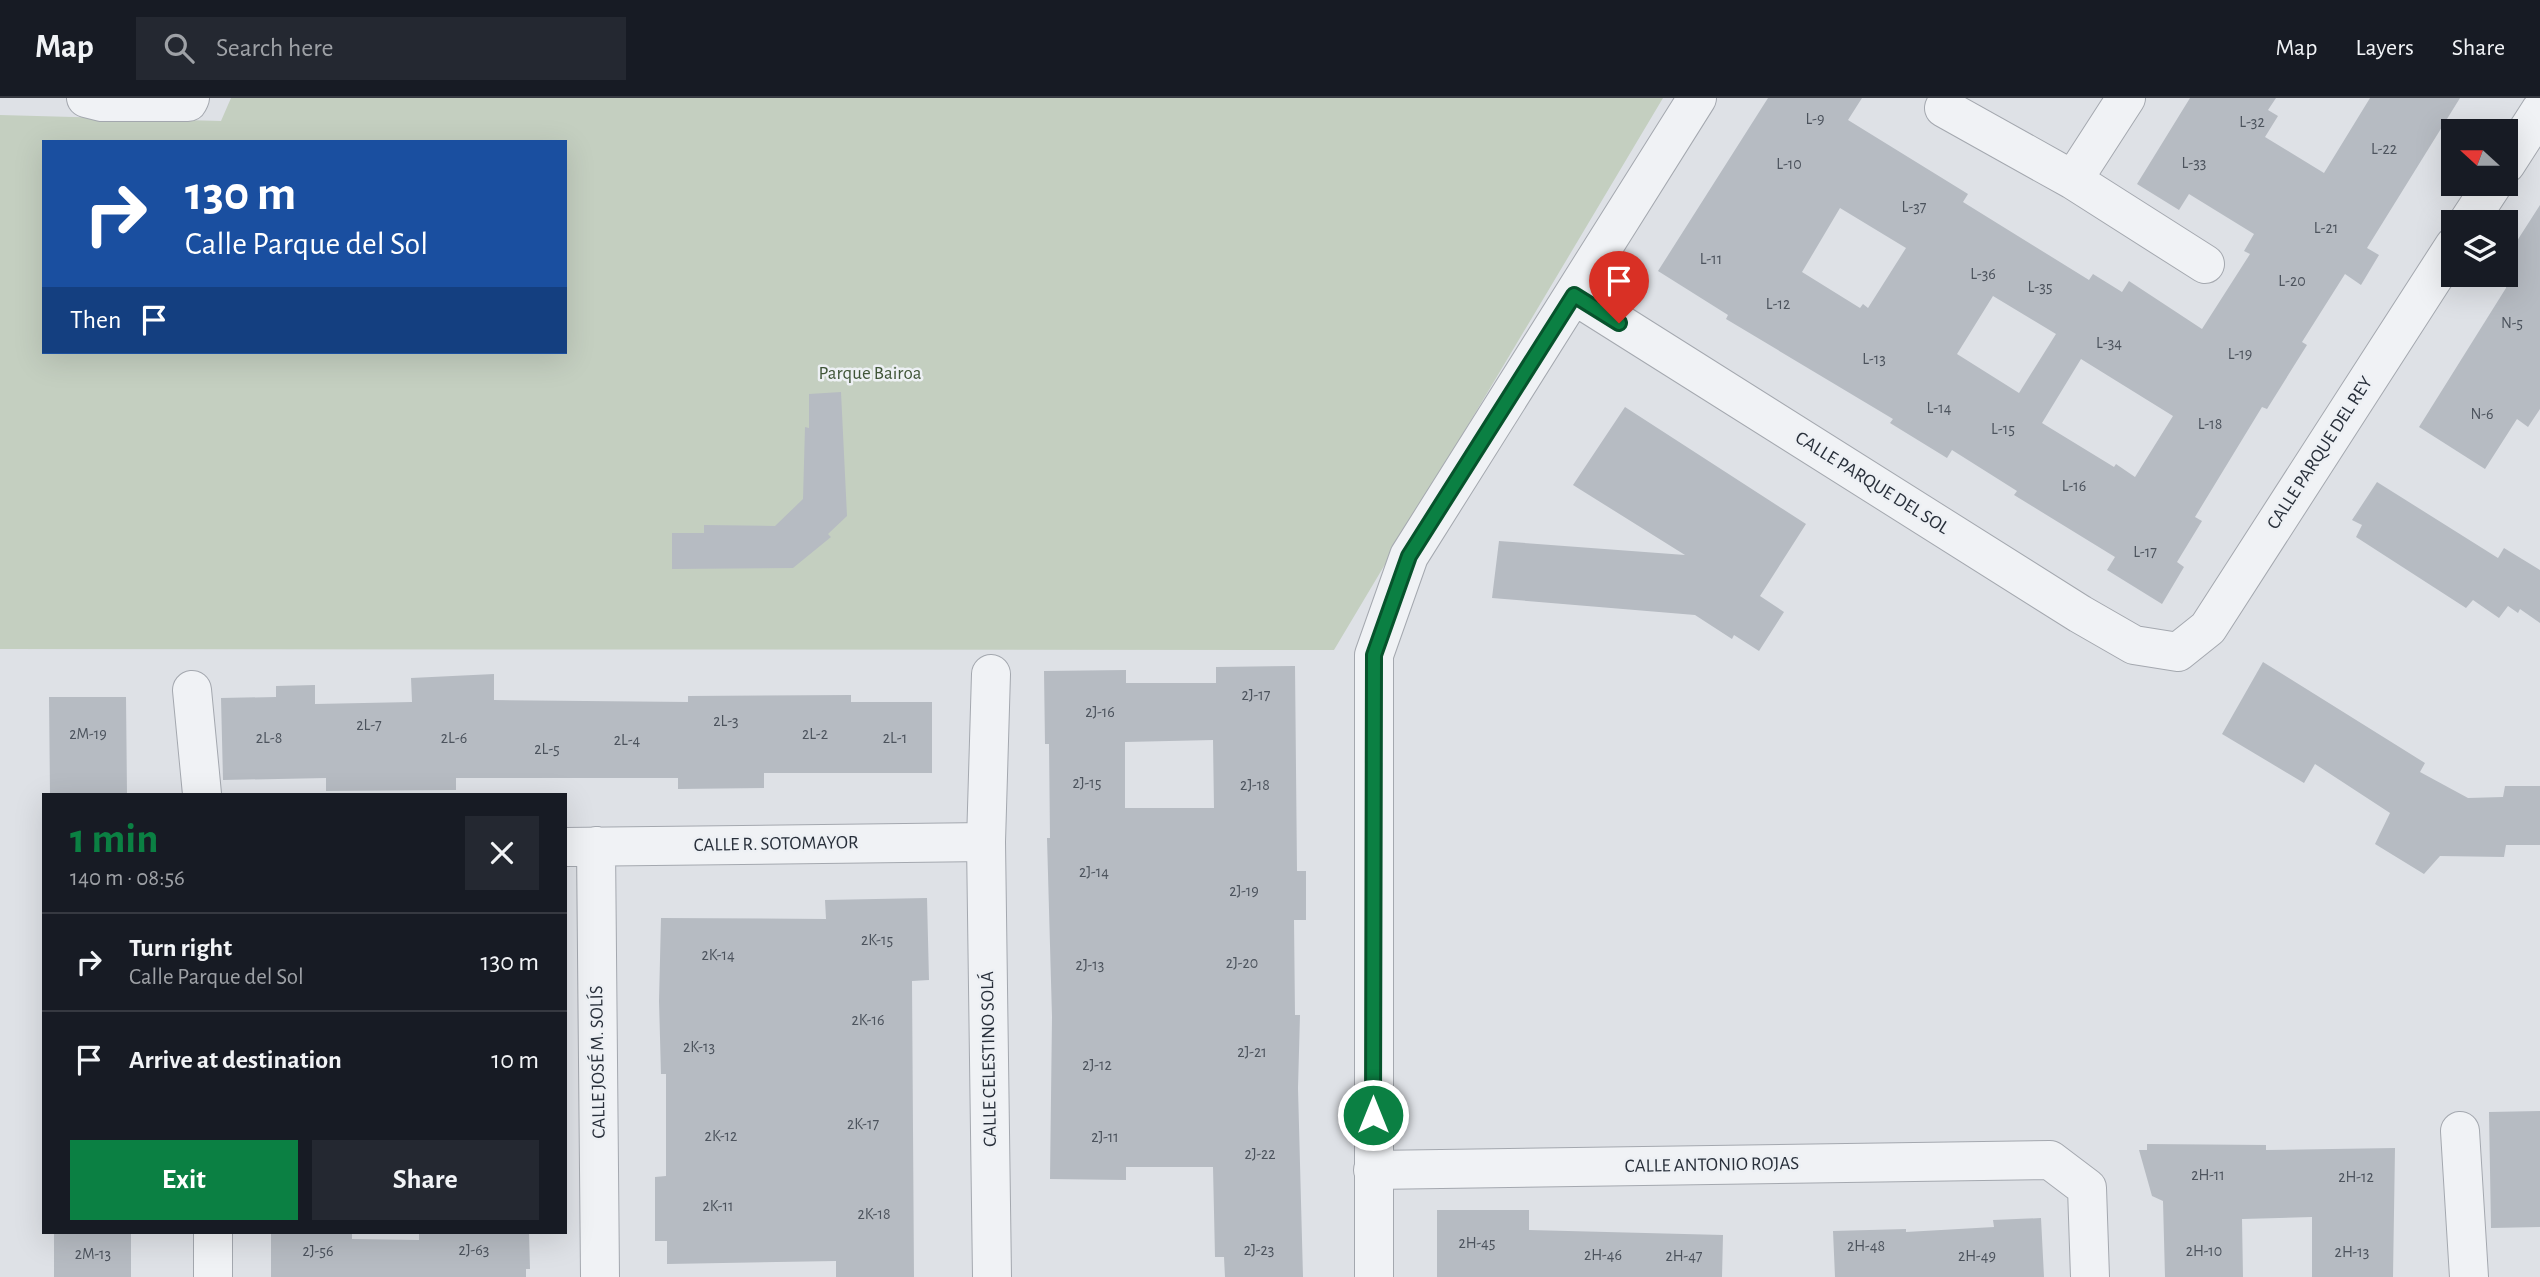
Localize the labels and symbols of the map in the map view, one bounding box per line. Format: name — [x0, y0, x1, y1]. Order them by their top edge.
house number: L-9 — [1805, 111, 1825, 127]
house number: L-32 — [2239, 114, 2265, 130]
north arrow — [2441, 119, 2518, 196]
house number: L-22 — [2371, 141, 2397, 157]
house number: L-33 — [2182, 155, 2206, 171]
house number: L-10 — [1776, 156, 1802, 172]
house number: L-37 — [1902, 199, 1927, 215]
house number: L-21 — [2314, 220, 2338, 236]
pin — [1589, 251, 1649, 323]
house number: L-11 — [1700, 251, 1722, 267]
house number: L-36 — [1970, 266, 1996, 282]
house number: L-20 — [2278, 273, 2306, 289]
house number: L-35 — [2028, 279, 2052, 295]
house number: L-12 — [1766, 296, 1790, 312]
house number: N-5 — [2501, 315, 2523, 331]
house number: L-34 — [2096, 335, 2122, 351]
house number: L-19 — [2228, 346, 2252, 362]
house number: L-13 — [1862, 351, 1886, 367]
park label: Parque Bairoa — [818, 364, 922, 383]
street label: CALLE PARQUE DEL REY — [2264, 373, 2376, 533]
house number: L-14 — [1927, 400, 1952, 416]
house number: N-6 — [2471, 406, 2493, 422]
house number: L-18 — [2198, 416, 2222, 432]
house number: L-15 — [1991, 421, 2015, 437]
street label: CALLE PARQUE DEL SOL — [1792, 428, 1952, 538]
house number: L-16 — [2062, 478, 2086, 494]
house number: L-17 — [2133, 544, 2157, 560]
house number: 2J-17 — [1242, 687, 1271, 703]
house number: 2J-16 — [1085, 704, 1115, 720]
house number: 2L-3 — [713, 713, 739, 729]
house number: 2L-7 — [356, 717, 382, 733]
house number: 2M-19 — [69, 726, 107, 742]
house number: 2L-2 — [802, 726, 828, 742]
house number: 2L-8 — [256, 730, 282, 746]
house number: 2L-6 — [441, 730, 467, 746]
house number: 2L-1 — [883, 730, 907, 746]
house number: 2L-4 — [614, 732, 641, 748]
house number: 2L-5 — [534, 741, 560, 757]
house number: 2J-15 — [1073, 775, 1101, 791]
house number: 2J-18 — [1240, 777, 1270, 793]
street label: CALLE R. SOTOMAYOR — [693, 833, 859, 855]
house number: 2J-14 — [1079, 864, 1109, 880]
house number: 2J-19 — [1229, 883, 1259, 899]
house number: 2K-15 — [861, 932, 893, 948]
house number: 2K-14 — [701, 947, 735, 963]
house number: 2J-20 — [1226, 955, 1258, 971]
house number: 2J-13 — [1076, 957, 1104, 973]
street label: CALLE CELESTINO SOLÁ — [976, 971, 1000, 1147]
street label: CALLE JOSÉ M. SOLÍS — [585, 985, 609, 1139]
house number: 2K-16 — [851, 1012, 885, 1028]
house number: 2K-13 — [683, 1039, 715, 1055]
house number: 2J-21 — [1237, 1044, 1267, 1060]
house number: 2J-12 — [1082, 1057, 1112, 1073]
position arrow — [1336, 1078, 1410, 1152]
house number: 2K-17 — [847, 1116, 879, 1132]
house number: 2K-12 — [705, 1128, 737, 1144]
house number: 2J-11 — [1091, 1129, 1119, 1145]
house number: 2J-22 — [1244, 1146, 1276, 1162]
street label: CALLE ANTONIO ROJAS — [1625, 1154, 1799, 1176]
house number: 2H-11 — [2191, 1167, 2225, 1183]
house number: 2H-12 — [2338, 1169, 2374, 1185]
house number: 2K-11 — [703, 1198, 734, 1214]
house number: 2K-18 — [857, 1206, 891, 1222]
house number: 2H-45 — [1458, 1235, 1496, 1251]
house number: 2H-48 — [1847, 1238, 1885, 1254]
house number: 2J-63 — [459, 1242, 489, 1258]
house number: 2J-23 — [1244, 1242, 1274, 1258]
house number: 2J-56 — [303, 1243, 333, 1259]
house number: 2H-10 — [2186, 1243, 2222, 1259]
house number: 2H-13 — [2335, 1244, 2369, 1260]
house number: 2M-13 — [75, 1246, 111, 1262]
house number: 2H-46 — [1584, 1247, 1622, 1263]
house number: 2H-47 — [1665, 1248, 1703, 1264]
house number: 2H-49 — [1958, 1248, 1996, 1264]

